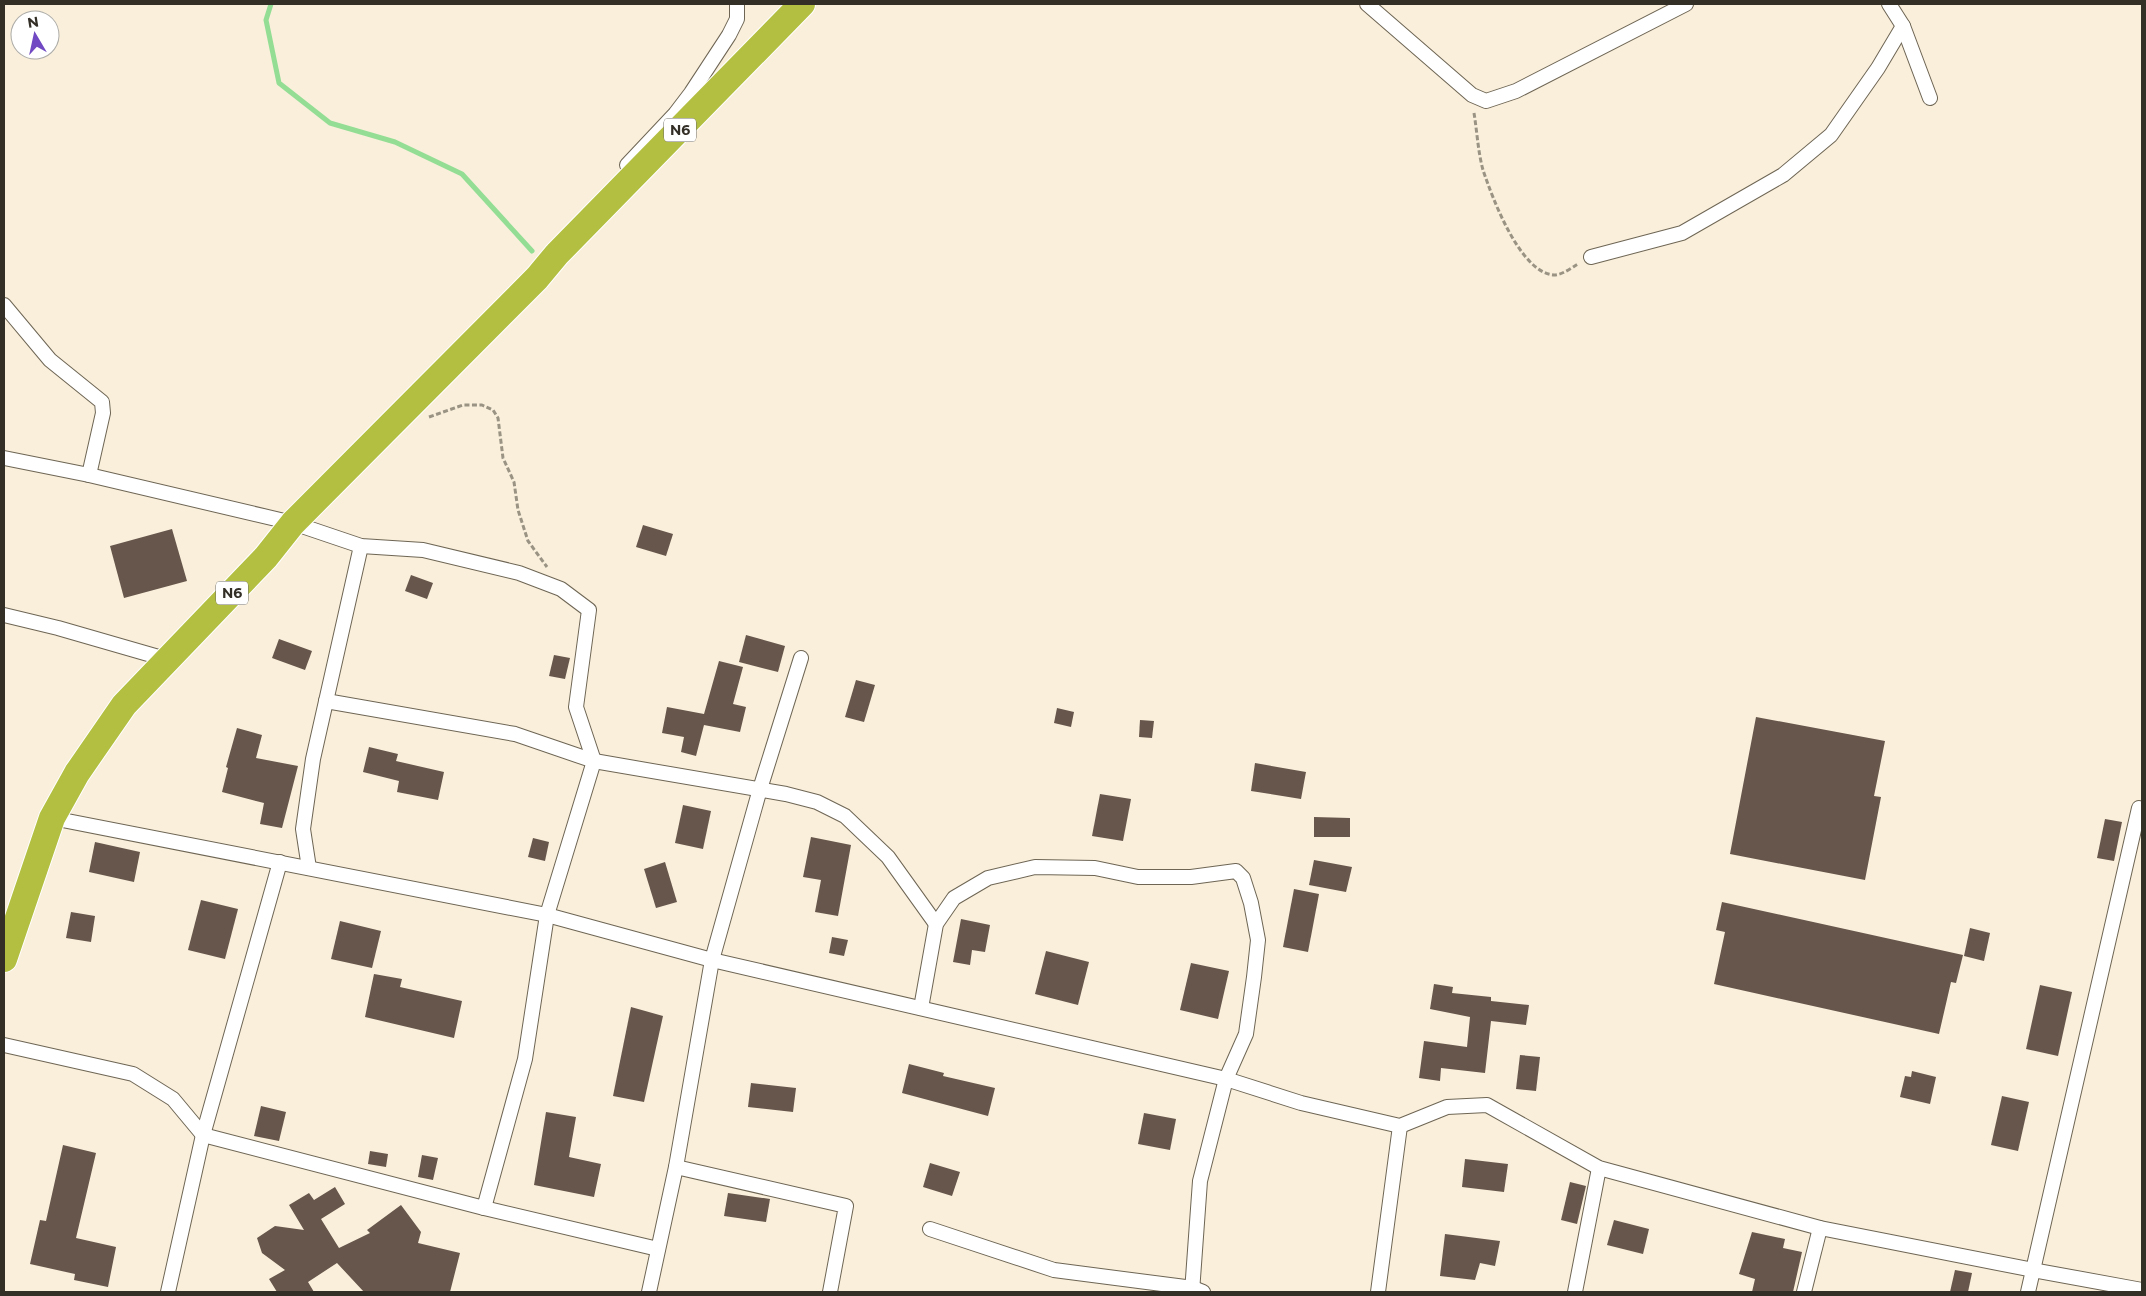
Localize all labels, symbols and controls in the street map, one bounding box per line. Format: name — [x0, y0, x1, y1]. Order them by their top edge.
north arrow — [10, 10, 60, 60]
text: N — [26, 12, 40, 32]
road number: N6 — [664, 118, 696, 142]
road number: N6 — [216, 582, 248, 604]

